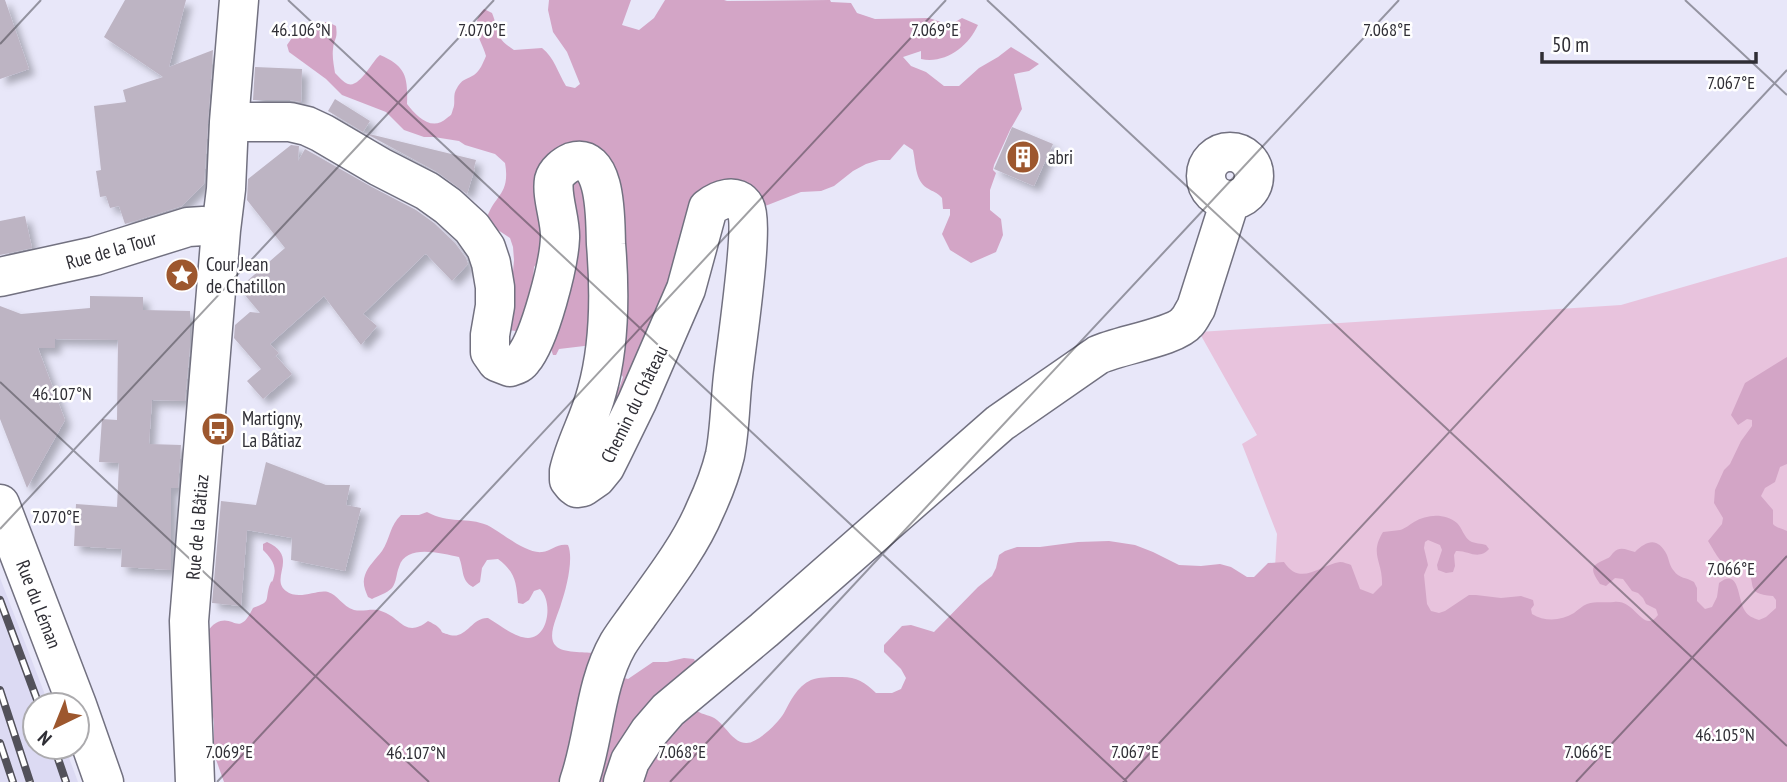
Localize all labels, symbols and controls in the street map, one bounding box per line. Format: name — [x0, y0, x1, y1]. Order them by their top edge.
text: 46.106°N — [271, 18, 331, 41]
text: 7.070°E — [458, 18, 506, 41]
text: 7.069°E — [911, 18, 959, 41]
text: 7.068°E — [1363, 18, 1411, 41]
scale bar — [1542, 21, 1756, 65]
text: 50 m — [1552, 31, 1589, 58]
text: 7.067°E — [1707, 71, 1755, 94]
building icon: abri — [1004, 138, 1042, 176]
place label: abri — [1048, 145, 1073, 169]
street label: Rue de la Tour — [63, 225, 160, 274]
place label: Cour Jean de Chatillon — [206, 252, 286, 298]
place icon: Cour Jean de Chatillon — [163, 256, 201, 294]
street label: Chemin du Château — [595, 341, 673, 467]
text: 46.107°N — [32, 382, 92, 405]
place label: Martigny, La Bâtiaz — [242, 406, 303, 452]
bus stop icon: Martigny, La Bâtiaz — [199, 410, 237, 448]
street label: Rue de la Bâtiaz — [180, 473, 214, 581]
text: 7.070°E — [32, 505, 80, 528]
street label: Rue du Léman — [11, 556, 67, 652]
text: 7.066°E — [1707, 557, 1755, 580]
north arrow — [21, 691, 91, 761]
text: 46.105°N — [1695, 723, 1755, 746]
text: N — [32, 726, 56, 751]
text: 7.069°E — [205, 740, 253, 763]
text: 7.068°E — [658, 740, 706, 763]
text: 7.067°E — [1111, 740, 1159, 763]
text: 7.066°E — [1564, 740, 1612, 763]
text: 46.107°N — [386, 741, 446, 764]

